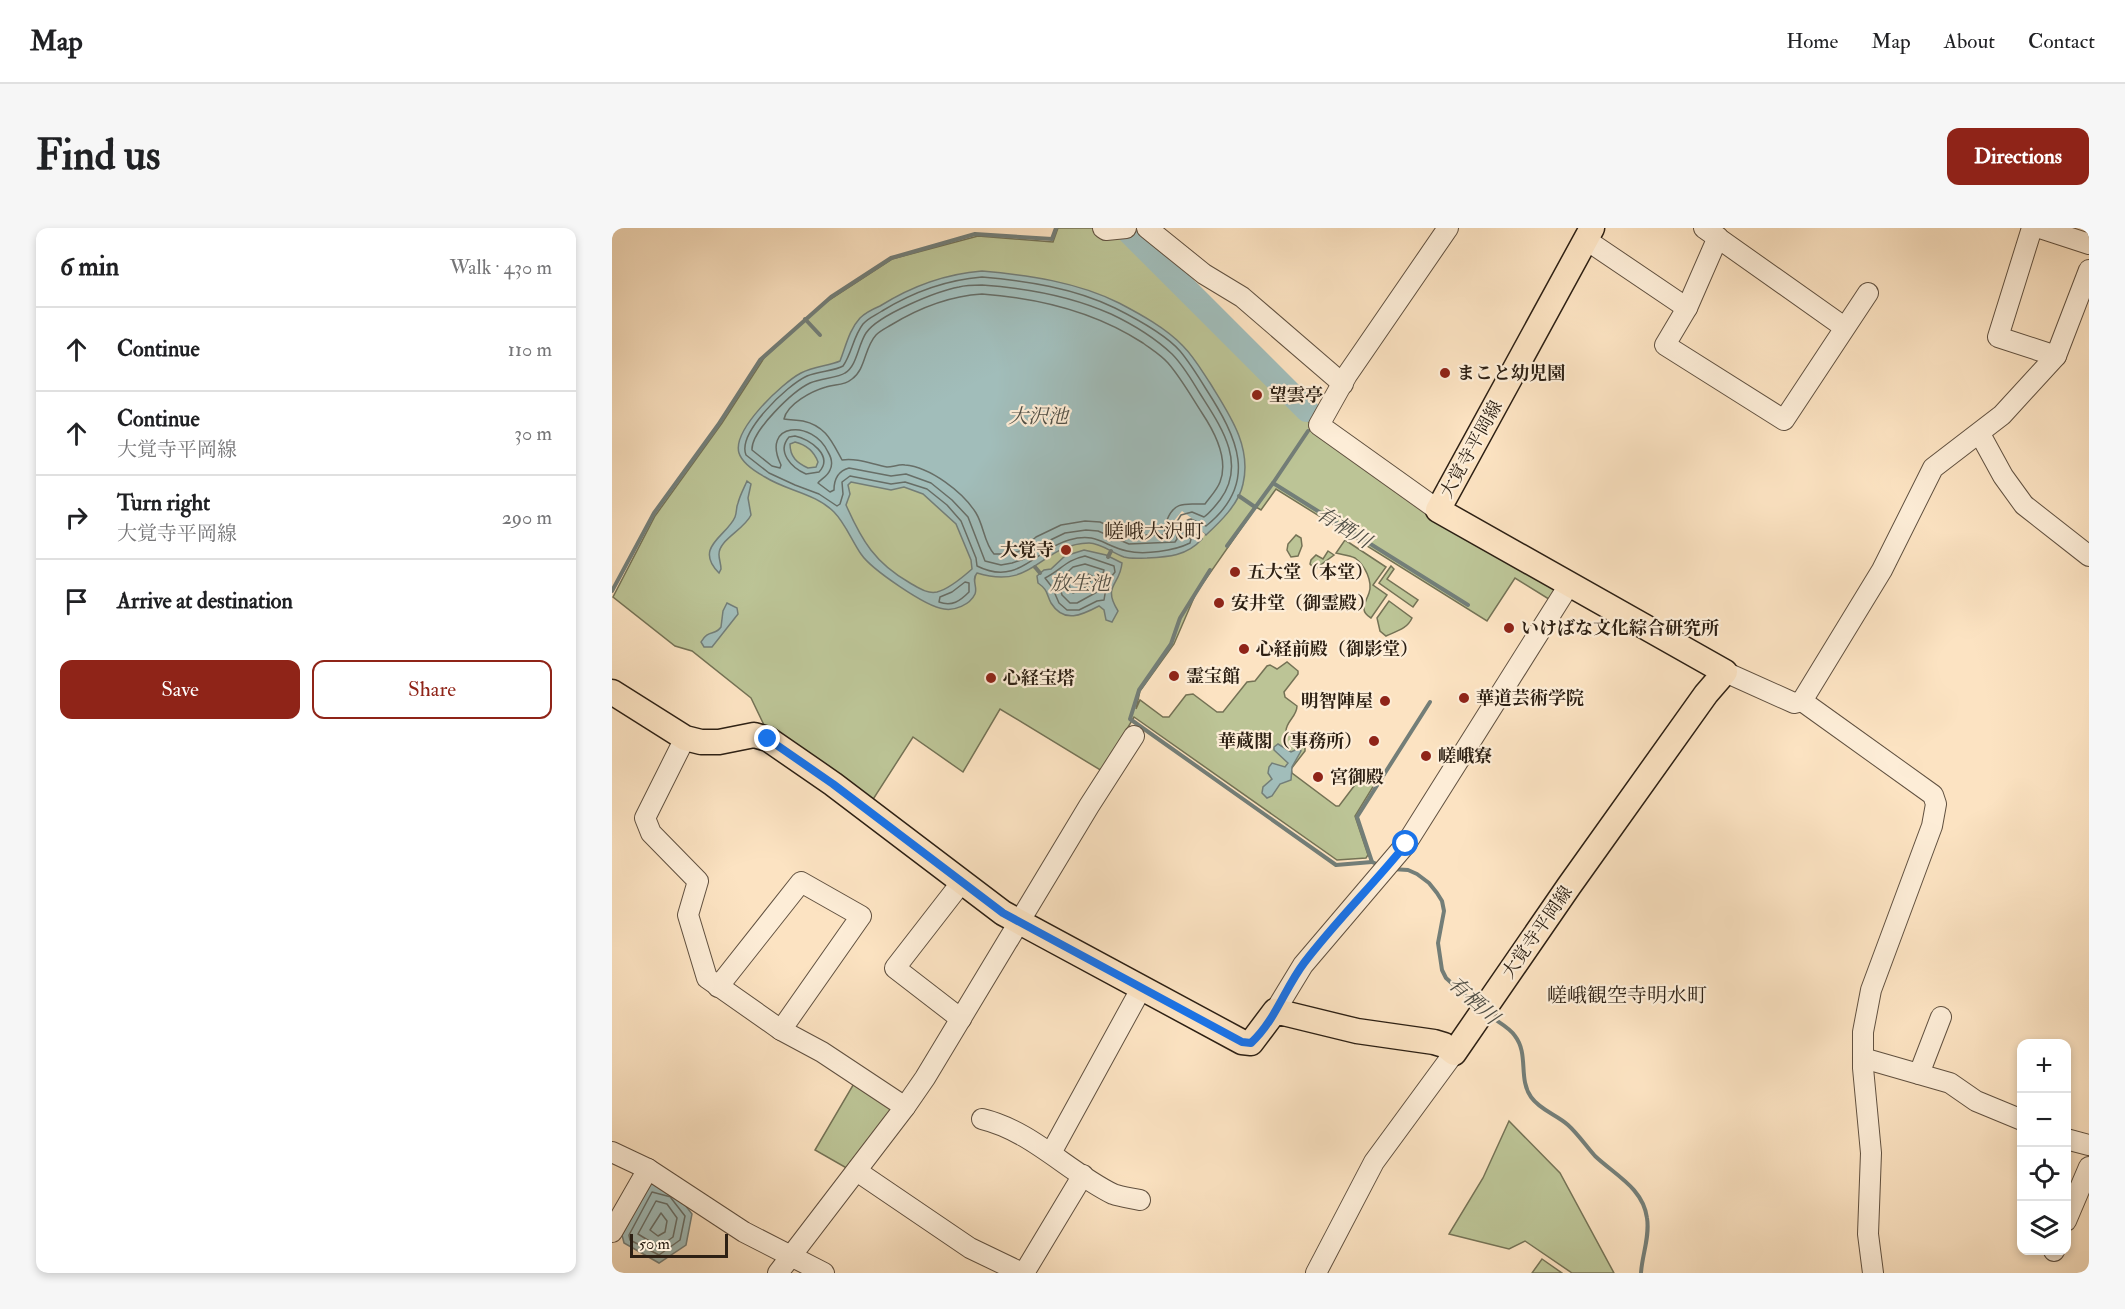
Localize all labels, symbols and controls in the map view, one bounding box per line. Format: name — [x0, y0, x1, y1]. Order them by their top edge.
text: Map — [30, 24, 83, 59]
text: Home — [1786, 28, 1838, 55]
text: Map — [1871, 28, 1911, 55]
text: About — [1944, 28, 1995, 55]
text: Contact — [2028, 28, 2095, 55]
button: Directions — [1947, 128, 2089, 185]
text: Find us — [36, 130, 160, 182]
text: 6 min — [60, 251, 119, 283]
text: Walk · 430 m — [450, 255, 552, 280]
icon: ahead — [60, 333, 93, 366]
text: Continue — [117, 335, 200, 363]
text: 110 m — [508, 337, 552, 362]
place label: まこと幼児園 — [1457, 362, 1565, 385]
marker: まこと幼児園 — [1438, 366, 1452, 380]
place label: 望雲亭 — [1269, 384, 1323, 407]
marker: 望雲亭 — [1250, 388, 1264, 402]
street label: 大覚寺平岡線 — [1435, 396, 1508, 502]
water label: 大沢池 — [1008, 404, 1070, 429]
text: Continue — [117, 405, 200, 433]
icon: ahead — [60, 417, 93, 450]
text: 30 m — [514, 421, 552, 446]
text: 大覚寺平岡線 — [117, 437, 237, 462]
text: Turn right — [117, 489, 210, 517]
icon: right — [60, 501, 93, 534]
water label: 有栖川 — [1312, 501, 1377, 555]
text: 290 m — [502, 505, 552, 530]
district label: 嵯峨大沢町 — [1104, 519, 1204, 544]
text: 大覚寺平岡線 — [117, 521, 237, 546]
place label: 大覚寺 — [1000, 539, 1054, 562]
marker: 大覚寺 — [1059, 543, 1073, 557]
place label: 五大堂（本堂） — [1247, 561, 1373, 584]
marker: 五大堂（本堂） — [1228, 565, 1242, 579]
water label: 放生池 — [1050, 571, 1112, 596]
icon: arrive — [60, 585, 93, 618]
text: Arrive at destination — [117, 587, 293, 615]
place label: 安井堂（御霊殿） — [1231, 592, 1375, 615]
marker: 安井堂（御霊殿） — [1212, 596, 1226, 610]
place label: いけばな文化綜合研究所 — [1521, 617, 1719, 640]
marker: いけばな文化綜合研究所 — [1502, 621, 1516, 635]
place label: 心経前殿（御影堂） — [1256, 638, 1418, 661]
marker: 心経前殿（御影堂） — [1237, 642, 1251, 656]
button: Save — [60, 660, 300, 719]
button: Share — [312, 660, 552, 719]
place label: 霊宝館 — [1186, 665, 1240, 688]
place label: 心経宝塔 — [1003, 667, 1075, 690]
marker: 霊宝館 — [1167, 669, 1181, 683]
marker: 心経宝塔 — [984, 671, 998, 685]
place label: 華道芸術学院 — [1476, 687, 1584, 710]
place label: 明智陣屋 — [1301, 690, 1373, 713]
marker: 華道芸術学院 — [1457, 691, 1471, 705]
marker: 明智陣屋 — [1378, 694, 1392, 708]
route end — [754, 725, 780, 751]
place label: 華蔵閣（事務所） — [1218, 730, 1362, 753]
marker: 華蔵閣（事務所） — [1367, 734, 1381, 748]
place label: 嵯峨寮 — [1438, 745, 1492, 768]
marker: 嵯峨寮 — [1419, 749, 1433, 763]
place label: 宮御殿 — [1330, 766, 1384, 789]
marker: 宮御殿 — [1311, 770, 1325, 784]
route start — [1392, 830, 1418, 856]
street label: 大覚寺平岡線 — [1497, 881, 1578, 983]
water label: 有栖川 — [1443, 971, 1506, 1031]
district label: 嵯峨観空寺明水町 — [1547, 983, 1707, 1008]
map controls — [2017, 1039, 2071, 1255]
button: + — [2017, 1039, 2071, 1093]
button: − — [2017, 1093, 2071, 1147]
button: locate — [2017, 1147, 2071, 1201]
button: layers — [2017, 1201, 2071, 1255]
scale bar — [630, 1231, 728, 1258]
text: 50 m — [639, 1234, 670, 1254]

